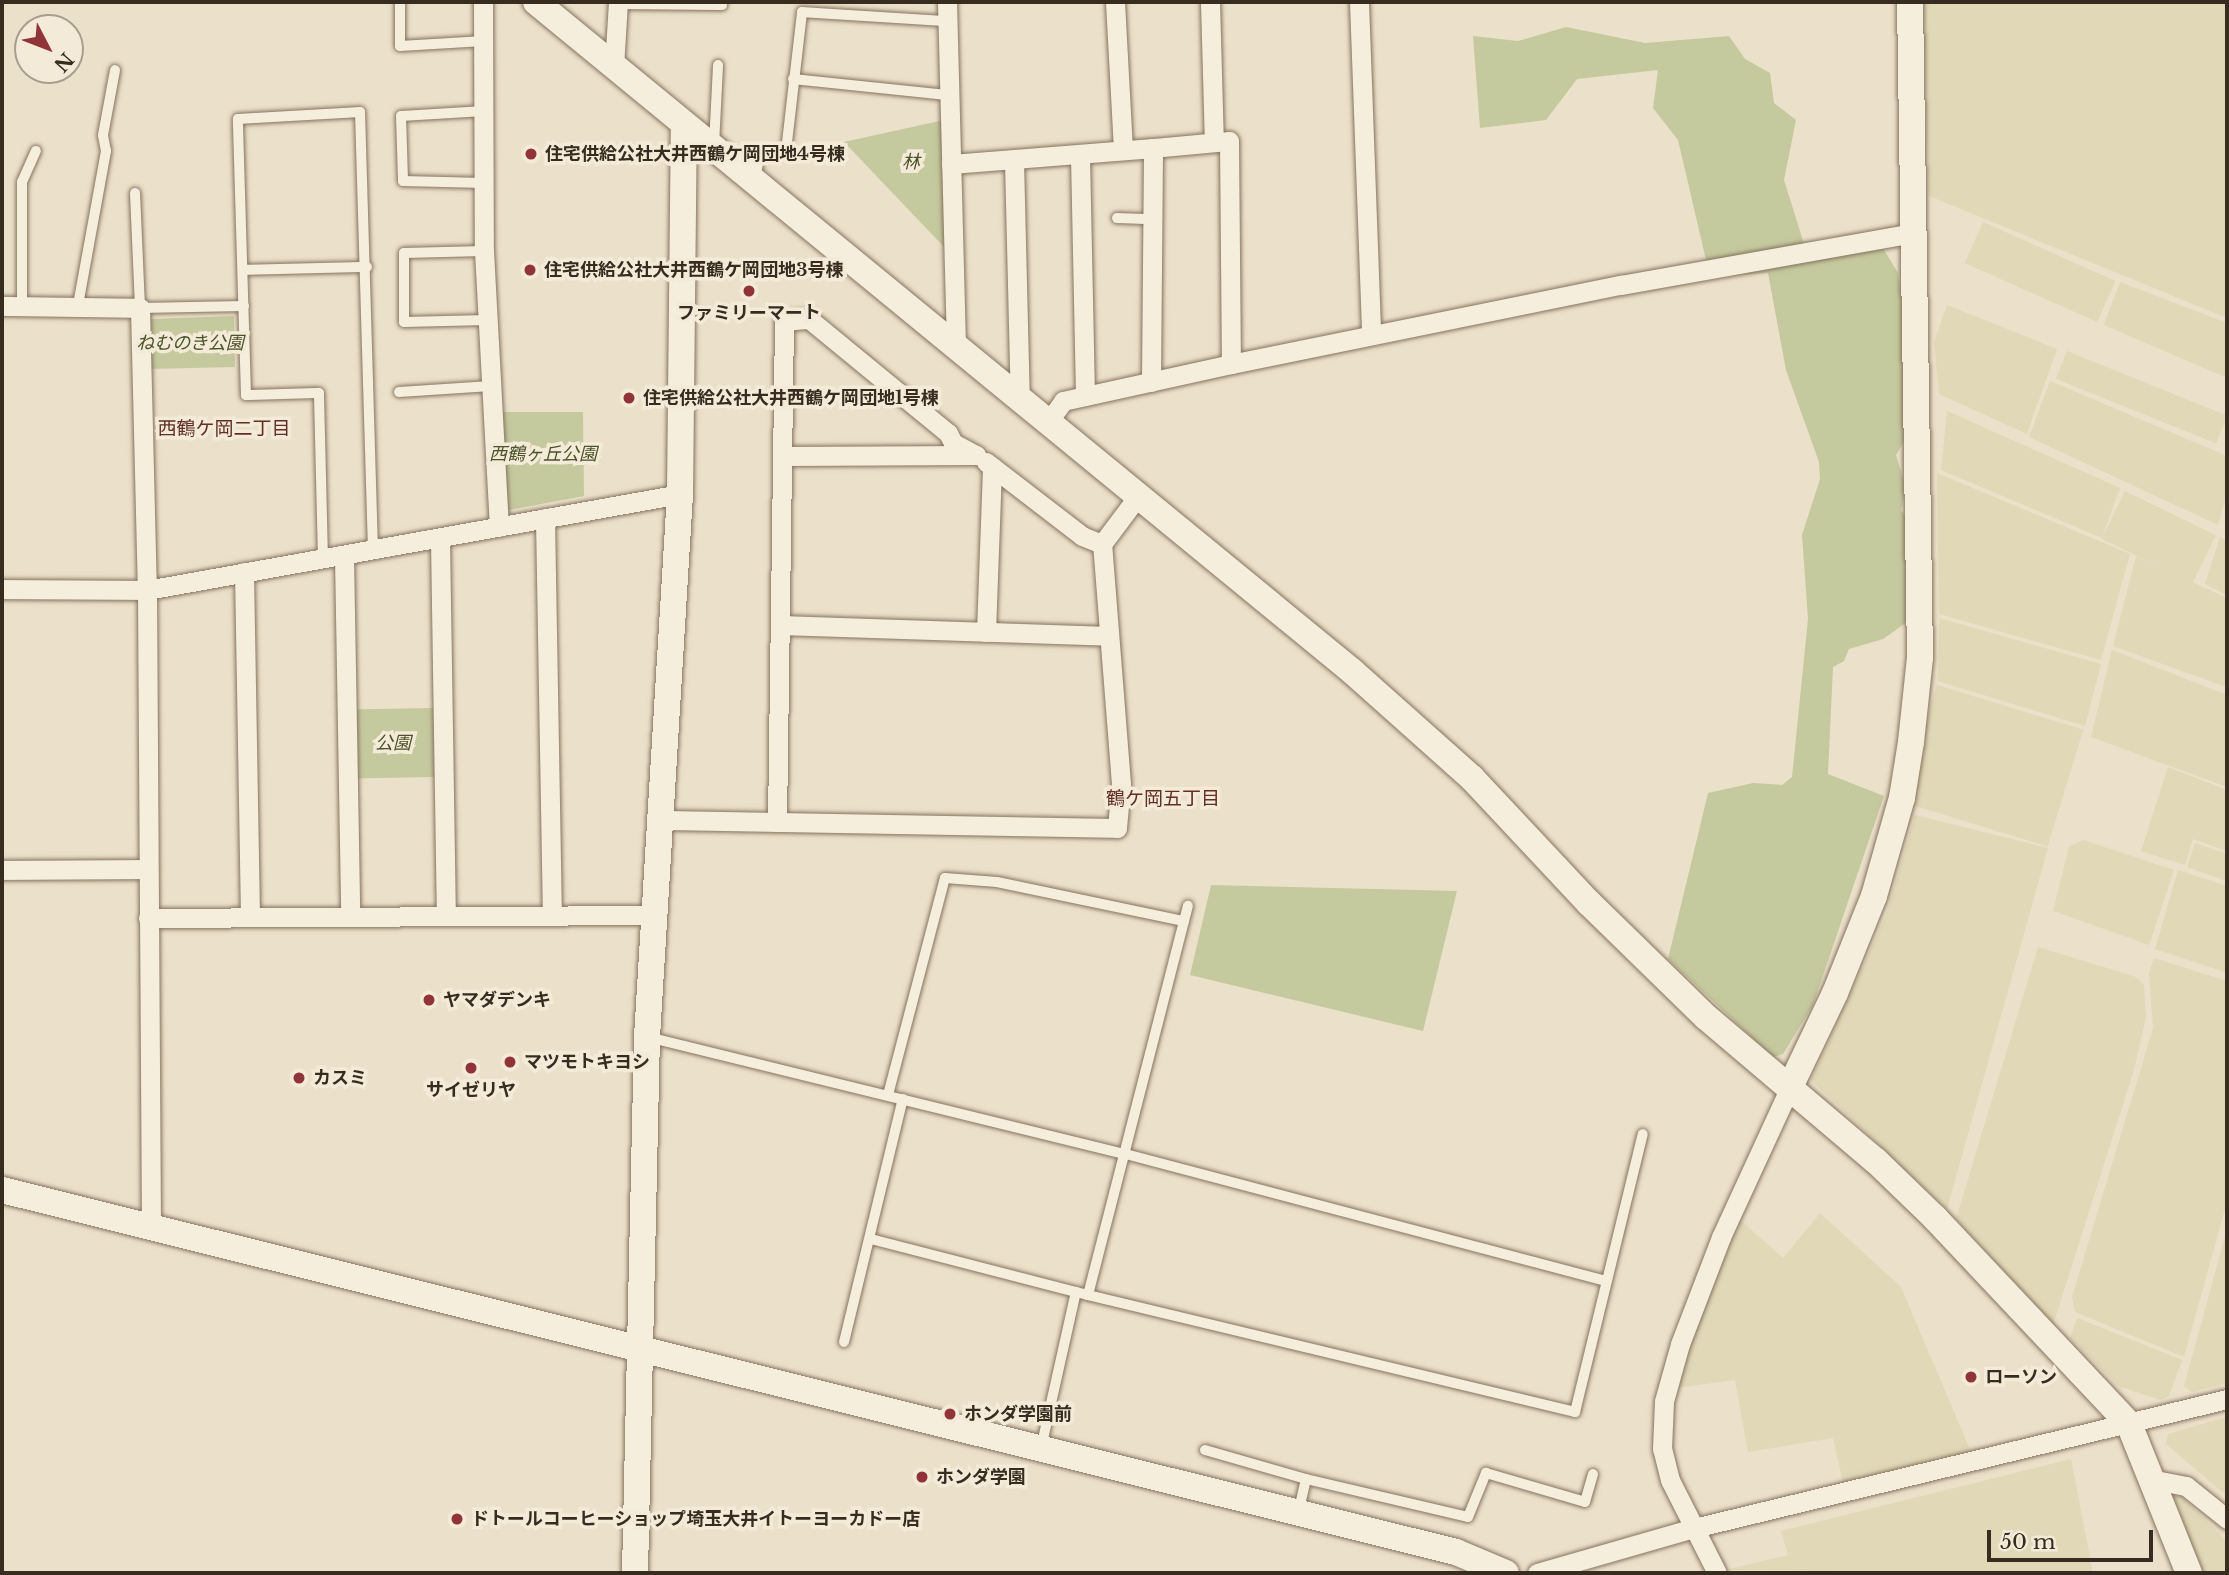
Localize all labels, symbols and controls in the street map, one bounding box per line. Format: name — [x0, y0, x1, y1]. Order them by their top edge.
north arrow — [14, 14, 84, 84]
text: N — [49, 48, 78, 76]
place label: 住宅供給公社大井西鶴ケ岡団地4号棟 — [545, 143, 845, 165]
marker: 住宅供給公社大井西鶴ケ岡団地4号棟 — [523, 146, 539, 162]
park label: 林 — [902, 151, 920, 173]
place label: 住宅供給公社大井西鶴ケ岡団地3号棟 — [544, 259, 843, 281]
marker: 住宅供給公社大井西鶴ケ岡団地3号棟 — [522, 262, 538, 278]
marker: ファミリーマート — [741, 283, 757, 299]
place label: ファミリーマート — [677, 302, 821, 324]
park label: ねむのき公園 — [136, 332, 244, 354]
place label: 住宅供給公社大井西鶴ケ岡団地1号棟 — [643, 387, 939, 409]
marker: 住宅供給公社大井西鶴ケ岡団地1号棟 — [621, 390, 637, 406]
district label: 西鶴ケ岡二丁目 — [158, 418, 290, 440]
park label: 西鶴ヶ丘公園 — [489, 443, 597, 465]
park label: 公園 — [375, 732, 411, 754]
district label: 鶴ケ岡五丁目 — [1106, 788, 1220, 810]
place label: ヤマダデンキ — [443, 989, 551, 1011]
marker: ヤマダデンキ — [421, 992, 437, 1008]
place label: マツモトキヨシ — [524, 1051, 650, 1073]
marker: マツモトキヨシ — [502, 1054, 518, 1070]
marker: サイゼリヤ — [463, 1060, 479, 1076]
place label: カスミ — [313, 1067, 367, 1089]
marker: カスミ — [291, 1070, 307, 1086]
place label: サイゼリヤ — [426, 1079, 516, 1101]
place label: ローソン — [1985, 1366, 2057, 1388]
marker: ローソン — [1963, 1369, 1979, 1385]
place label: ホンダ学園前 — [964, 1403, 1072, 1425]
marker: ホンダ学園前 — [942, 1406, 958, 1422]
place label: ホンダ学園 — [936, 1466, 1026, 1488]
marker: ホンダ学園 — [914, 1469, 930, 1485]
place label: ドトールコーヒーショップ埼玉大井イトーヨーカドー店 — [471, 1508, 921, 1530]
marker: ドトールコーヒーショップ埼玉大井イトーヨーカドー店 — [449, 1511, 465, 1527]
scale bar — [1991, 1516, 2157, 1560]
text: 50 m — [2000, 1529, 2055, 1555]

